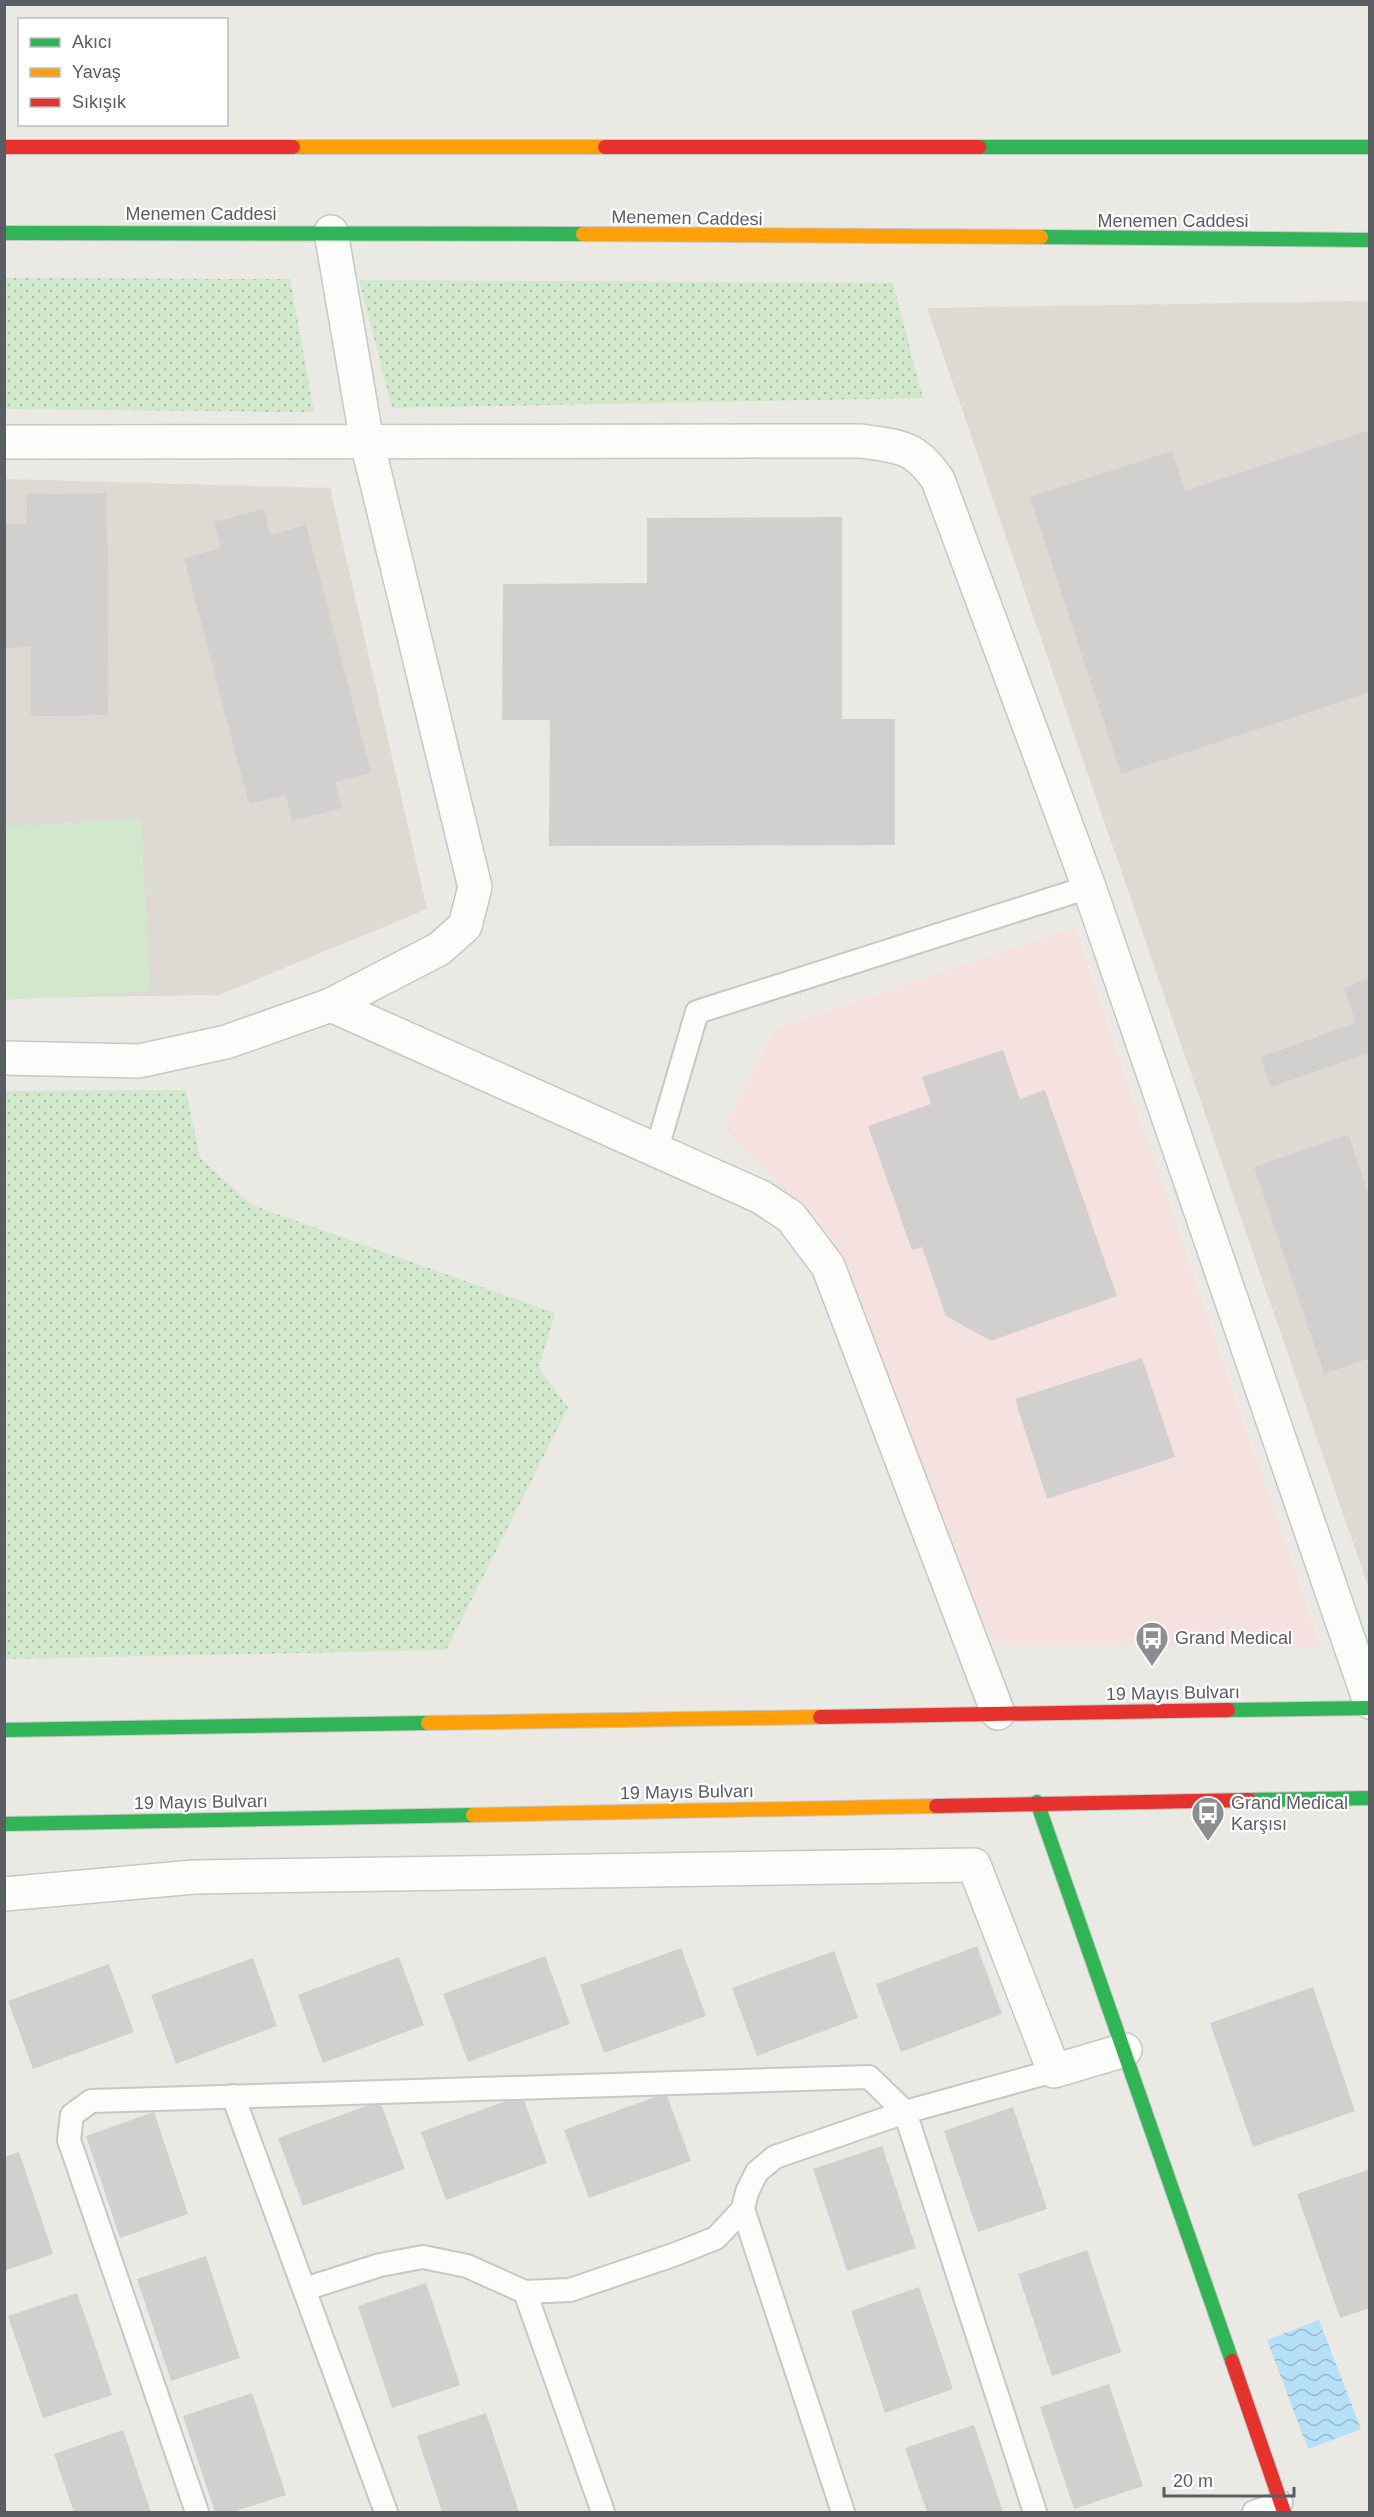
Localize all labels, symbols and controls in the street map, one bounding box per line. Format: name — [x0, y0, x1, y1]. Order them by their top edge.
legend — [18, 18, 228, 126]
text: Akıcı — [72, 32, 112, 52]
text: Yavaş — [72, 62, 121, 82]
text: Sıkışık — [72, 92, 127, 112]
street label: Menemen Caddesi — [125, 204, 277, 224]
street label: Menemen Caddesi — [611, 207, 763, 229]
street label: Menemen Caddesi — [1097, 211, 1249, 231]
bus stop icon: Grand Medical — [1134, 1620, 1170, 1667]
place label: Grand Medical — [1175, 1628, 1292, 1648]
street label: 19 Mayıs Bulvarı — [1106, 1682, 1240, 1704]
street label: 19 Mayıs Bulvarı — [620, 1781, 754, 1803]
street label: 19 Mayıs Bulvarı — [134, 1791, 268, 1813]
place label: Grand Medical Karşısı — [1231, 1793, 1348, 1834]
bus stop icon: Grand Medical Karşısı — [1190, 1795, 1226, 1842]
scale bar — [1164, 2460, 1294, 2498]
text: 20 m — [1173, 2471, 1213, 2491]

